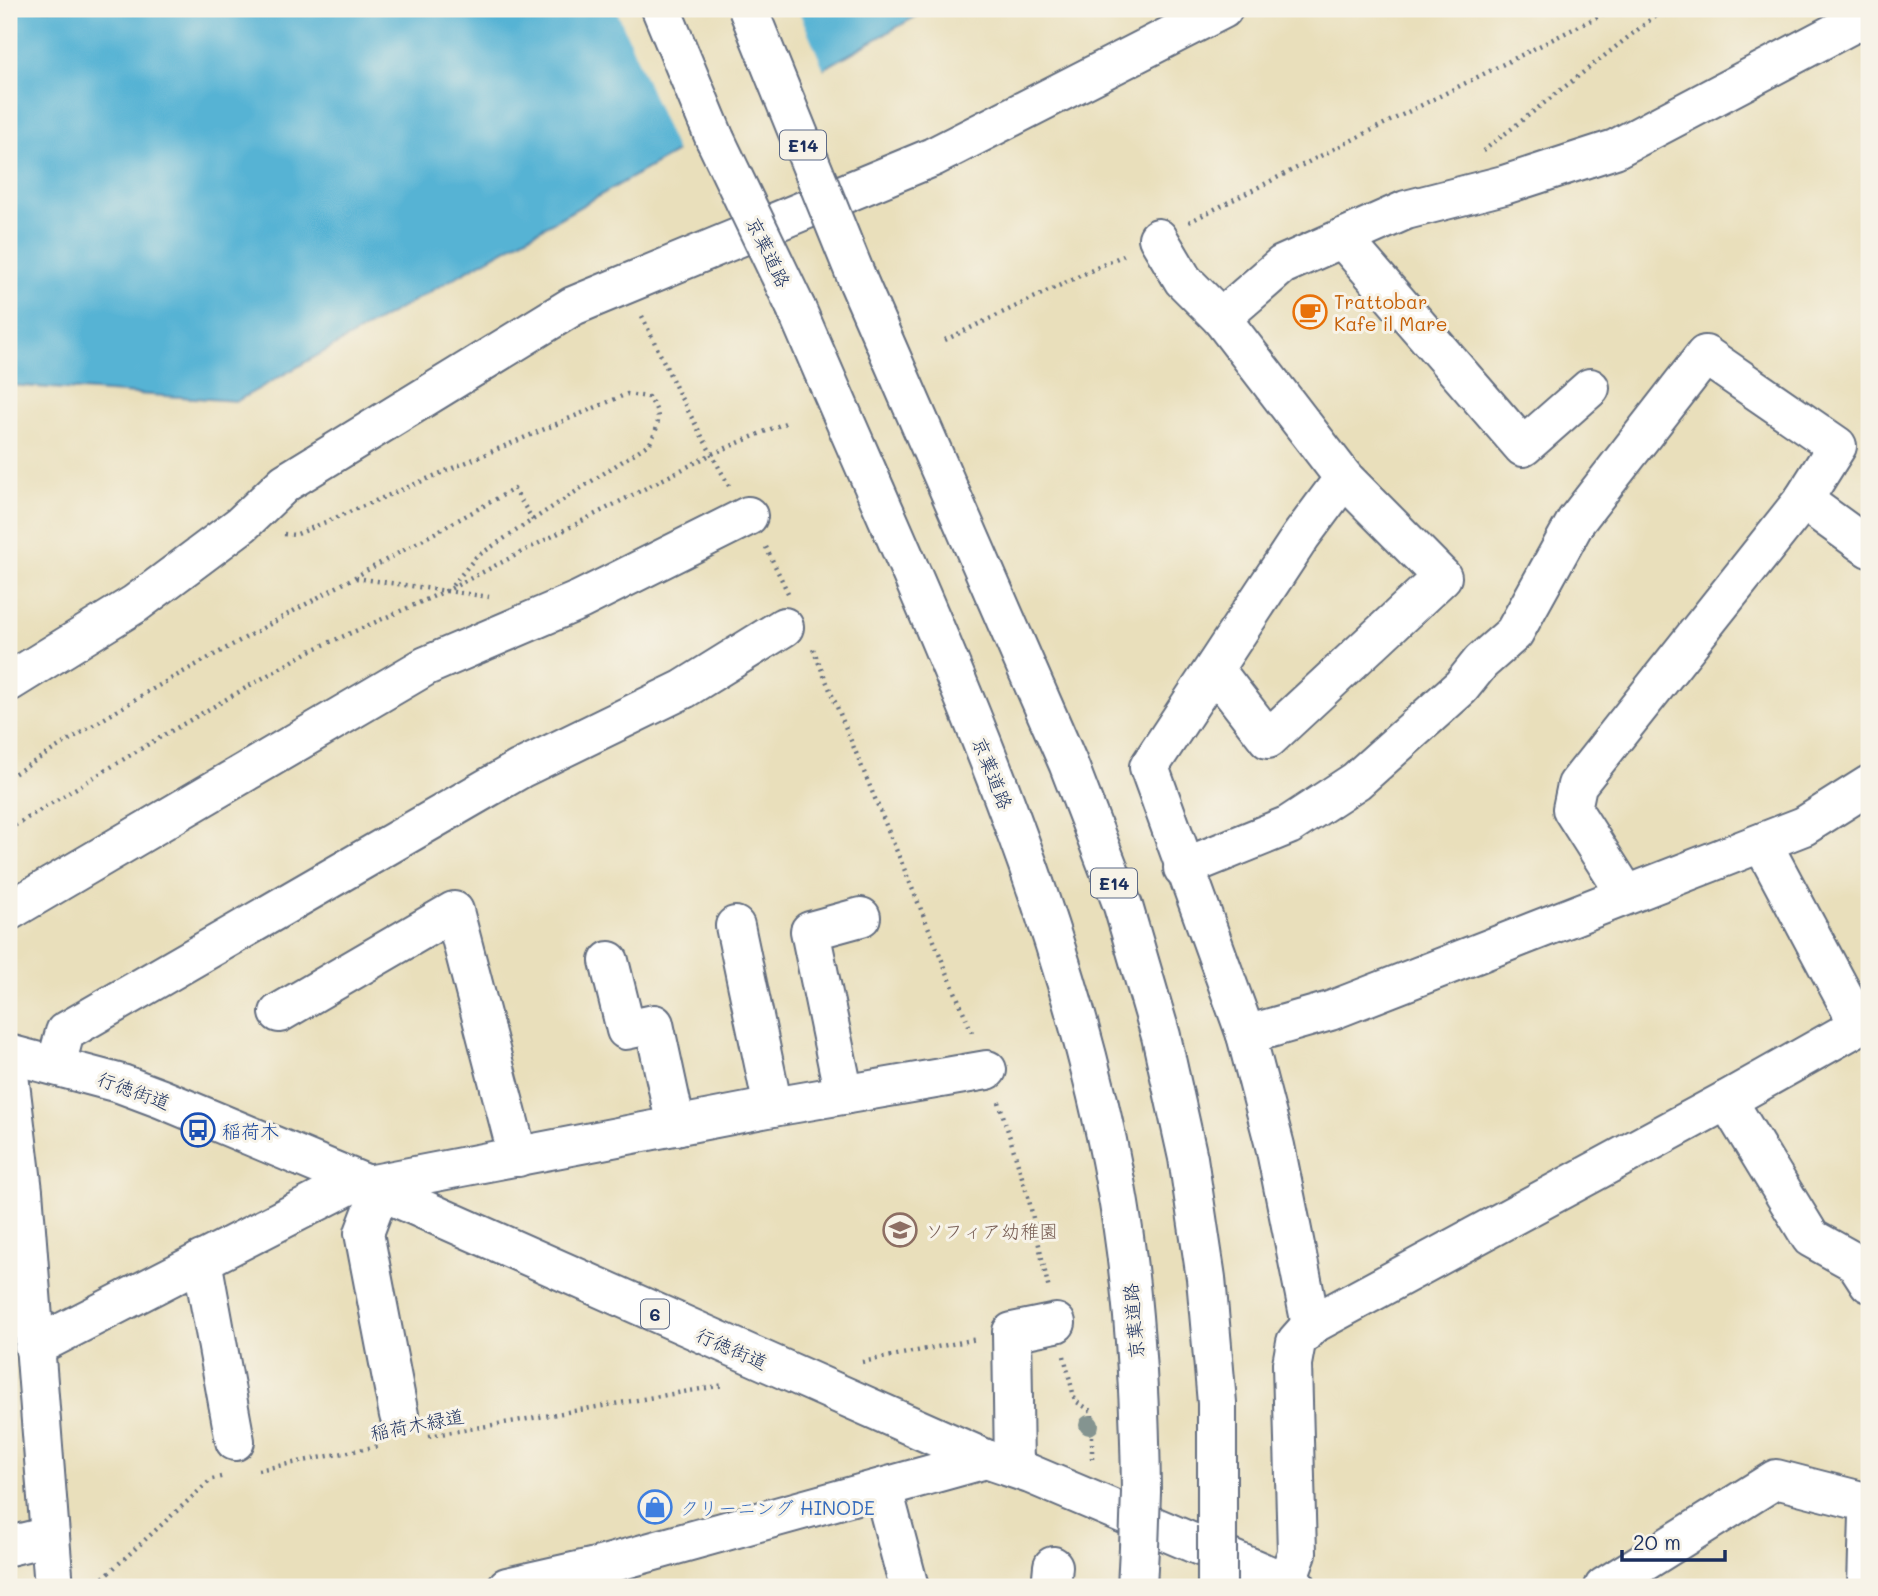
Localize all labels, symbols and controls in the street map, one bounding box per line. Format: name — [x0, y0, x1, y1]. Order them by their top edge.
road number: E14 — [780, 130, 826, 160]
street label: 京葉道路 — [741, 212, 797, 292]
place label: Trattobar Kafe il Mare — [1334, 289, 1448, 336]
cafe icon: Trattobar Kafe il Mare — [1291, 293, 1329, 331]
street label: 京葉道路 — [967, 733, 1019, 813]
road number: E14 — [1091, 868, 1137, 898]
street label: 行徳街道 — [94, 1065, 174, 1115]
bus stop icon: 稲荷木 — [179, 1111, 217, 1149]
place label: 稲荷木 — [222, 1118, 279, 1143]
school or university icon: ソフィア幼稚園 — [881, 1211, 919, 1249]
place label: ソフィア幼稚園 — [925, 1218, 1058, 1243]
street label: 京葉道路 — [1117, 1282, 1149, 1360]
road number: 6 — [641, 1300, 669, 1329]
street label: 行徳街道 — [692, 1321, 772, 1375]
street label: 稲荷木緑道 — [368, 1403, 466, 1445]
shop icon: クリーニング HINODE — [636, 1488, 674, 1526]
place label: クリーニング HINODE — [680, 1495, 875, 1520]
scale bar — [1622, 1519, 1726, 1563]
text: 20 m — [1633, 1528, 1681, 1555]

